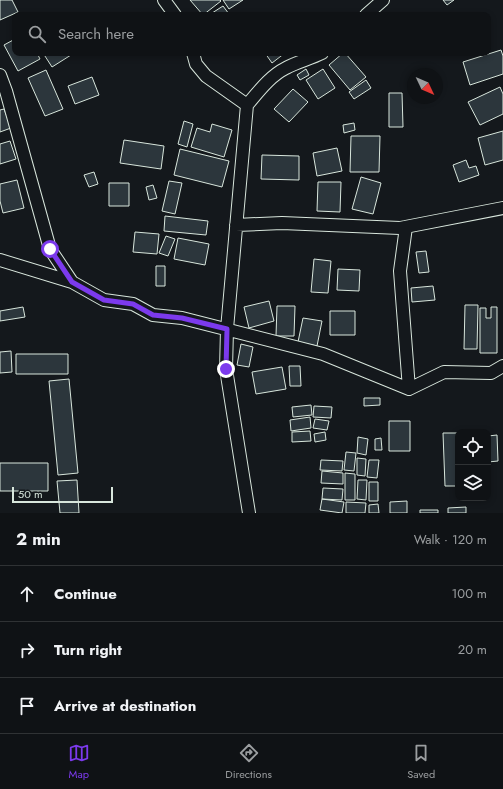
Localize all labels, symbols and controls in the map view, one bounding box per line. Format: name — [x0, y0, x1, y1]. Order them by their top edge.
search box — [12, 12, 491, 56]
icon: search — [26, 23, 48, 45]
text: Search here — [58, 23, 134, 45]
north arrow — [407, 68, 443, 104]
route start — [41, 240, 59, 258]
route end — [217, 360, 235, 378]
map controls — [455, 429, 491, 501]
button: locate — [455, 429, 491, 465]
button: layers — [455, 465, 491, 501]
scale bar — [12, 485, 113, 504]
text: 50 m — [18, 486, 43, 502]
text: 2 min — [16, 527, 61, 551]
text: Walk · 120 m — [414, 530, 487, 549]
icon: ahead — [16, 583, 38, 605]
text: Continue — [54, 583, 117, 605]
text: 100 m — [452, 584, 487, 603]
icon: right — [16, 639, 38, 661]
text: Turn right — [54, 639, 122, 661]
text: 20 m — [458, 640, 487, 659]
icon: arrive — [16, 695, 38, 717]
text: Arrive at destination — [54, 695, 196, 717]
tab: Map — [68, 742, 90, 782]
tab: Directions — [225, 742, 272, 782]
tab: Saved — [407, 742, 435, 782]

